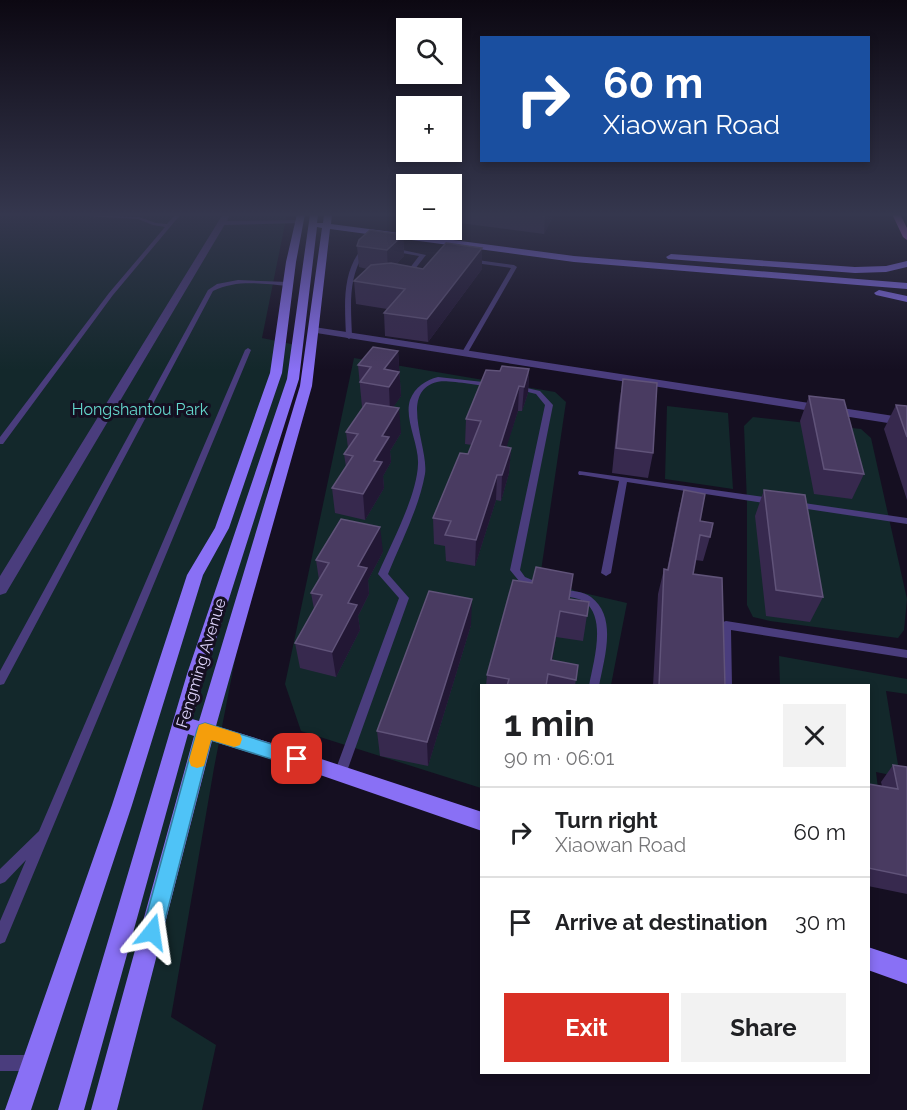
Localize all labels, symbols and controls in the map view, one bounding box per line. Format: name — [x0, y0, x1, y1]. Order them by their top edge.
map controls — [396, 18, 462, 240]
button: search — [396, 18, 462, 84]
text: 60 m — [603, 59, 703, 108]
icon: right — [504, 60, 582, 138]
button: + — [396, 96, 462, 162]
text: Xiaowan Road — [603, 109, 780, 140]
button: − — [396, 174, 462, 240]
park label: Hongshantou Park — [72, 400, 209, 419]
street label: Fengming Avenue — [172, 596, 230, 730]
text: 1 min — [504, 702, 595, 744]
button: close — [783, 704, 846, 767]
pin — [271, 733, 322, 784]
icon: arrive — [280, 742, 313, 775]
text: 90 m · 06:01 — [504, 746, 614, 770]
text: Turn right — [555, 807, 658, 833]
icon: right — [504, 816, 537, 849]
text: 60 m — [793, 819, 846, 845]
text: Xiaowan Road — [555, 833, 686, 857]
position arrow — [120, 900, 184, 964]
icon: arrive — [504, 906, 537, 939]
text: Arrive at destination — [555, 909, 768, 935]
text: 30 m — [795, 909, 846, 935]
button: Exit — [504, 993, 669, 1062]
button: Share — [681, 993, 846, 1062]

